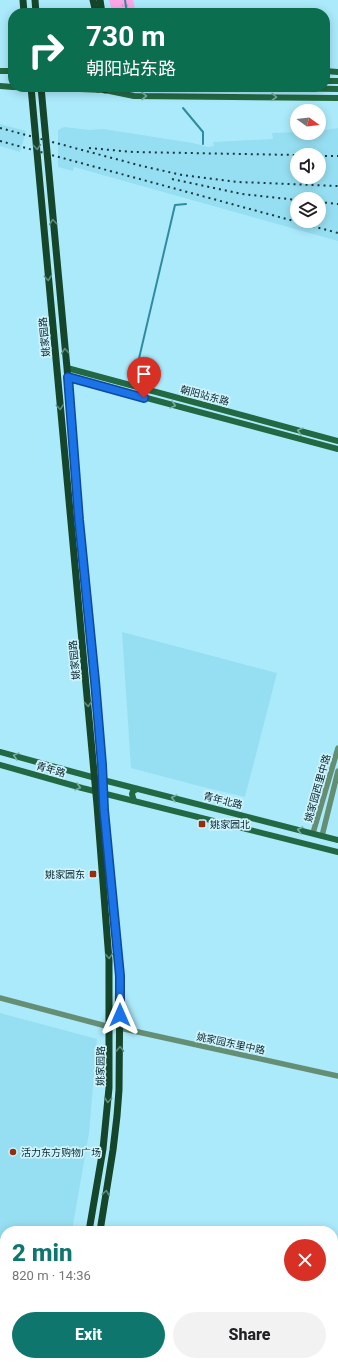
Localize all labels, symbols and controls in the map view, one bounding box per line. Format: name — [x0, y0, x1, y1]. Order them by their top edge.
text: 730 m — [86, 20, 165, 53]
icon: right — [20, 24, 72, 76]
text: 朝阳站东路 — [86, 58, 176, 79]
one-way arrow — [141, 92, 147, 100]
one-way arrow — [271, 93, 277, 101]
north arrow — [290, 104, 326, 140]
map controls — [290, 104, 326, 228]
one-way arrow — [32, 144, 41, 150]
button: sound — [290, 148, 326, 184]
button: layers — [290, 192, 326, 228]
one-way arrow — [49, 219, 58, 225]
one-way arrow — [44, 275, 53, 281]
street label: 姚家园路 — [37, 317, 52, 357]
one-way arrow — [61, 348, 70, 354]
pin — [127, 357, 161, 398]
icon: arrive — [133, 363, 155, 385]
street label: 朝阳站东路 — [179, 384, 230, 407]
one-way arrow — [170, 401, 176, 409]
one-way arrow — [55, 404, 64, 410]
one-way arrow — [297, 427, 304, 436]
street label: 姚家园路 — [67, 640, 82, 680]
one-way arrow — [83, 701, 92, 707]
one-way arrow — [13, 753, 20, 761]
street label: 姚家园西里中路 — [303, 753, 332, 823]
street label: 青年路 — [35, 760, 67, 779]
one-way arrow — [74, 782, 81, 791]
street label: 青年北路 — [202, 790, 244, 811]
one-way arrow — [171, 794, 178, 803]
marker: 姚家园北 — [197, 819, 207, 829]
place label: 姚家园北 — [210, 819, 250, 830]
one-way arrow — [297, 826, 304, 835]
place label: 姚家园东 — [45, 869, 85, 880]
marker: 姚家园东 — [88, 869, 98, 879]
one-way arrow — [104, 953, 113, 959]
position arrow — [99, 994, 141, 1036]
street label: 姚家园东里中路 — [196, 1031, 266, 1056]
street label: 姚家园路 — [95, 1046, 106, 1086]
one-way arrow — [116, 1046, 124, 1052]
one-way arrow — [104, 1097, 113, 1103]
marker: 活力东方购物广场 — [8, 1147, 18, 1157]
place label: 活力东方购物广场 — [21, 1147, 101, 1158]
one-way arrow — [101, 1189, 110, 1196]
text: 2 min — [12, 1239, 73, 1267]
button: close — [284, 1239, 326, 1281]
text: 820 m · 14:36 — [12, 1268, 91, 1283]
button: Exit — [12, 1312, 165, 1358]
button: Share — [173, 1312, 326, 1358]

